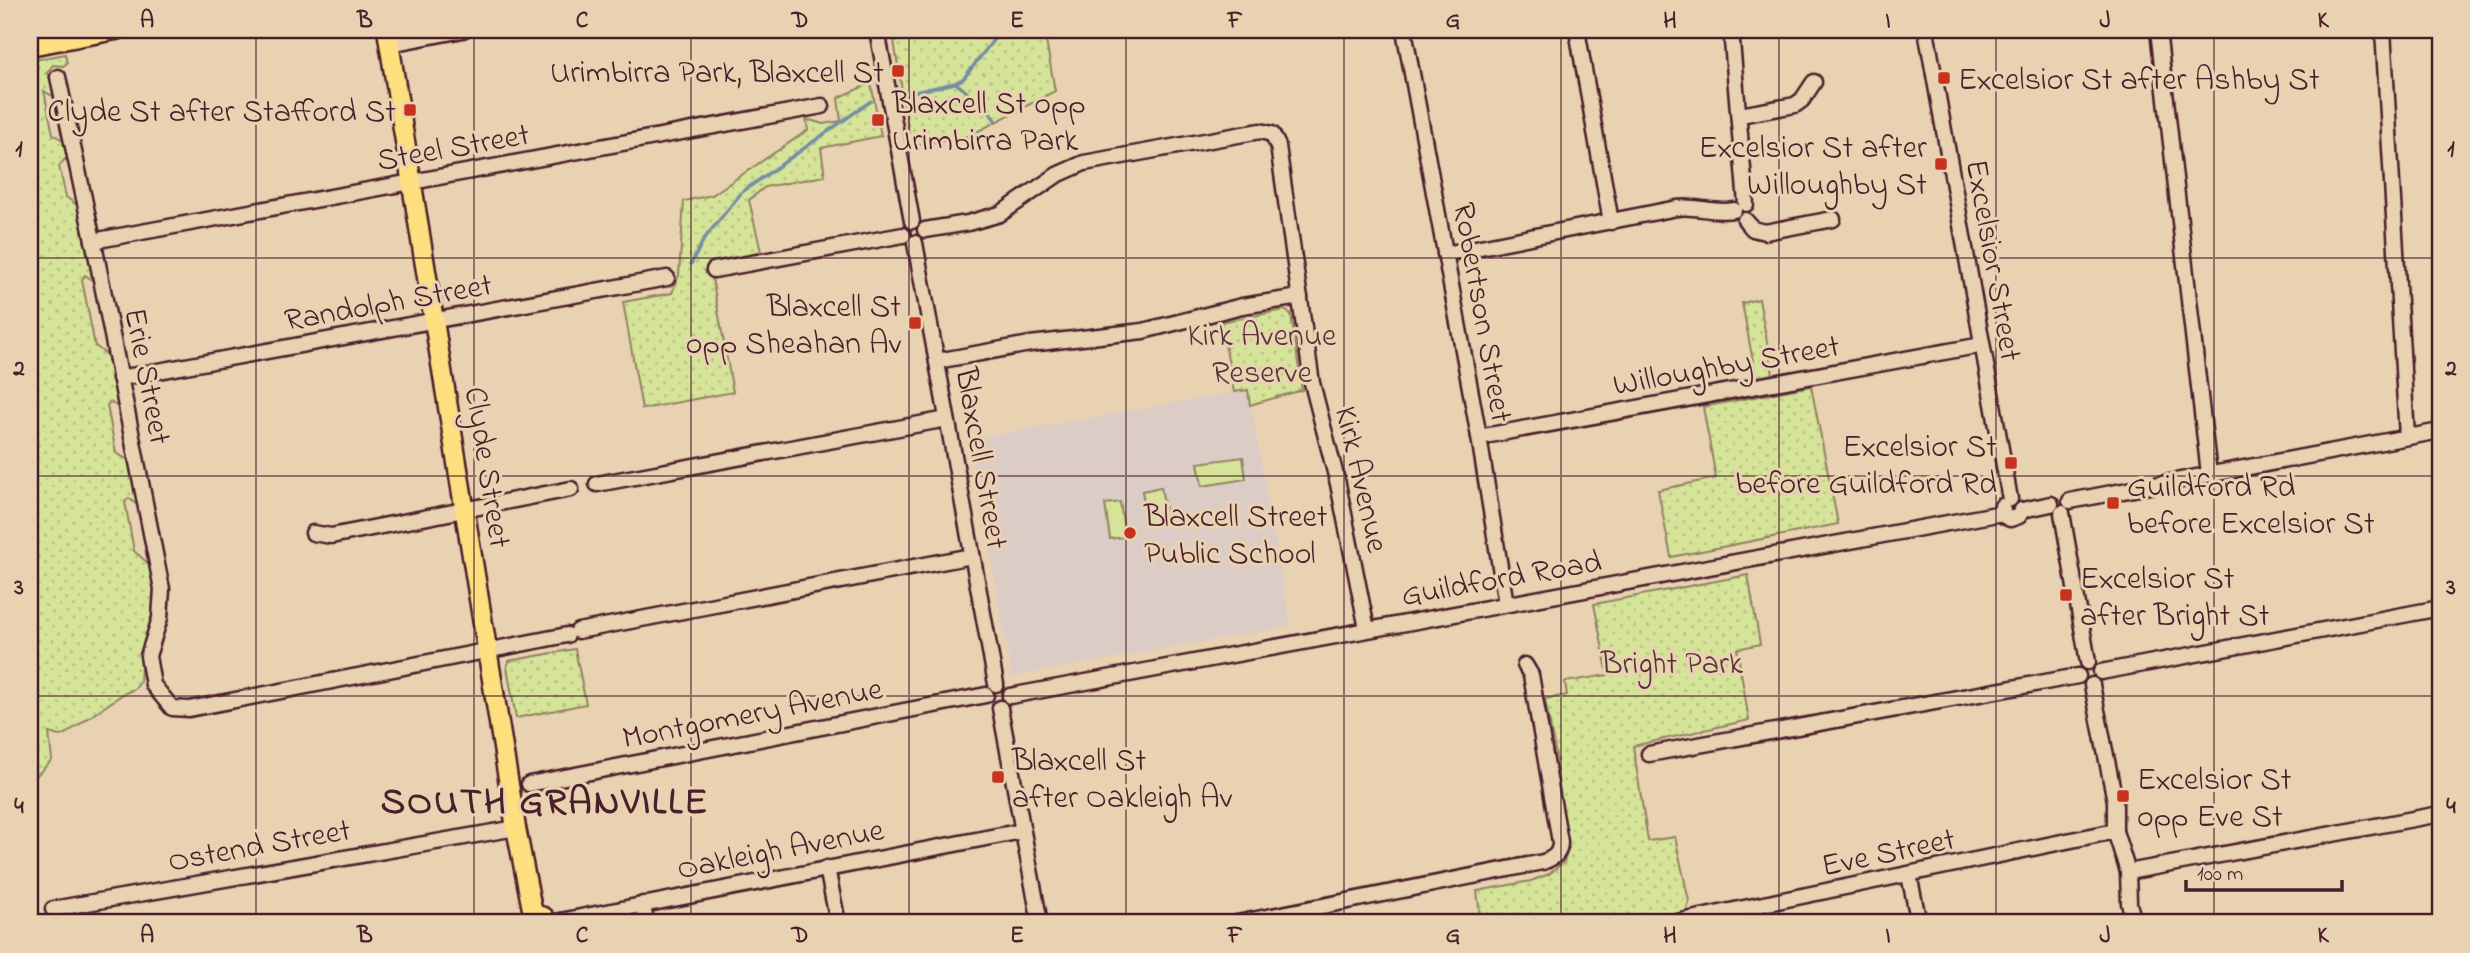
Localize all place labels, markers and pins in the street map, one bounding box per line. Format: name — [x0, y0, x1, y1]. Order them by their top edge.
place label: Urimbirra Park, Blaxcell St — [550, 51, 884, 98]
place label: Excelsior St after Ashby St — [1958, 58, 2320, 105]
marker: Urimbirra Park, Blaxcell St — [890, 63, 906, 79]
marker: Excelsior St after Ashby St — [1936, 70, 1952, 86]
place label: Blaxcell St opp Urimbirra Park — [891, 82, 1086, 166]
place label: Clyde St after Stafford St — [47, 90, 396, 137]
marker: Clyde St after Stafford St — [402, 102, 418, 118]
marker: Blaxcell St opp Urimbirra Park — [870, 112, 886, 128]
place label: Excelsior St after Willoughby St — [1699, 126, 1927, 210]
marker: Excelsior St after Willoughby St — [1933, 156, 1949, 172]
place label: Blaxcell St opp Sheahan Av — [686, 285, 902, 369]
marker: Blaxcell St opp Sheahan Av — [907, 315, 923, 331]
place label: Excelsior St before Guildford Rd — [1735, 425, 1997, 509]
marker: Excelsior St before Guildford Rd — [2003, 455, 2019, 471]
place label: Guildford Rd before Excelsior St — [2127, 465, 2375, 549]
place label: Blaxcell Street Public School — [1143, 495, 1328, 579]
marker: Guildford Rd before Excelsior St — [2105, 495, 2121, 511]
marker: Blaxcell Street Public School — [1122, 525, 1138, 541]
place label: Excelsior St after Bright St — [2080, 557, 2270, 641]
marker: Excelsior St after Bright St — [2058, 587, 2074, 603]
place label: Blaxcell St after Oakleigh Av — [1011, 739, 1233, 823]
place label: Excelsior St opp Eve St — [2137, 758, 2292, 842]
marker: Blaxcell St after Oakleigh Av — [990, 769, 1006, 785]
marker: Excelsior St opp Eve St — [2115, 788, 2131, 804]

